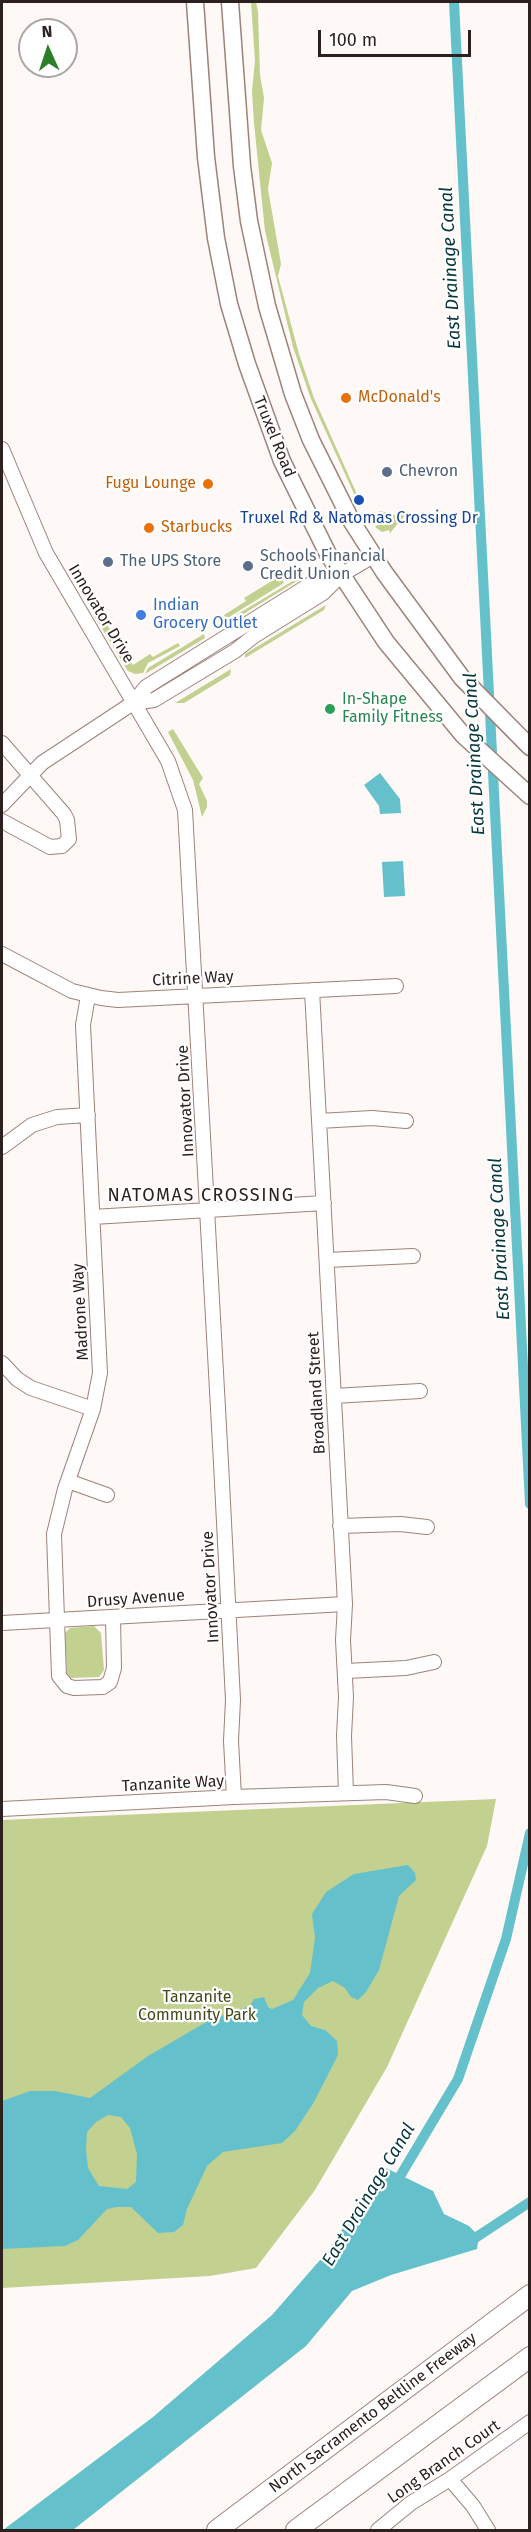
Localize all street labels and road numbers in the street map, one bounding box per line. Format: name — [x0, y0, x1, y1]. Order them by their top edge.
street label: Truxel Road — [249, 394, 299, 480]
street label: Innovator Drive — [64, 561, 138, 667]
street label: Citrine Way — [152, 967, 234, 991]
street label: Innovator Drive — [173, 1045, 199, 1157]
street label: Madrone Way — [69, 1263, 93, 1361]
street label: Broadland Street — [304, 1331, 330, 1455]
street label: Innovator Drive — [198, 1531, 224, 1643]
street label: Drusy Avenue — [86, 1586, 186, 1612]
street label: Tanzanite Way — [121, 1772, 225, 1796]
street label: North Sacramento Beltline Freeway — [266, 2329, 480, 2497]
street label: Long Branch Court — [384, 2416, 504, 2508]

